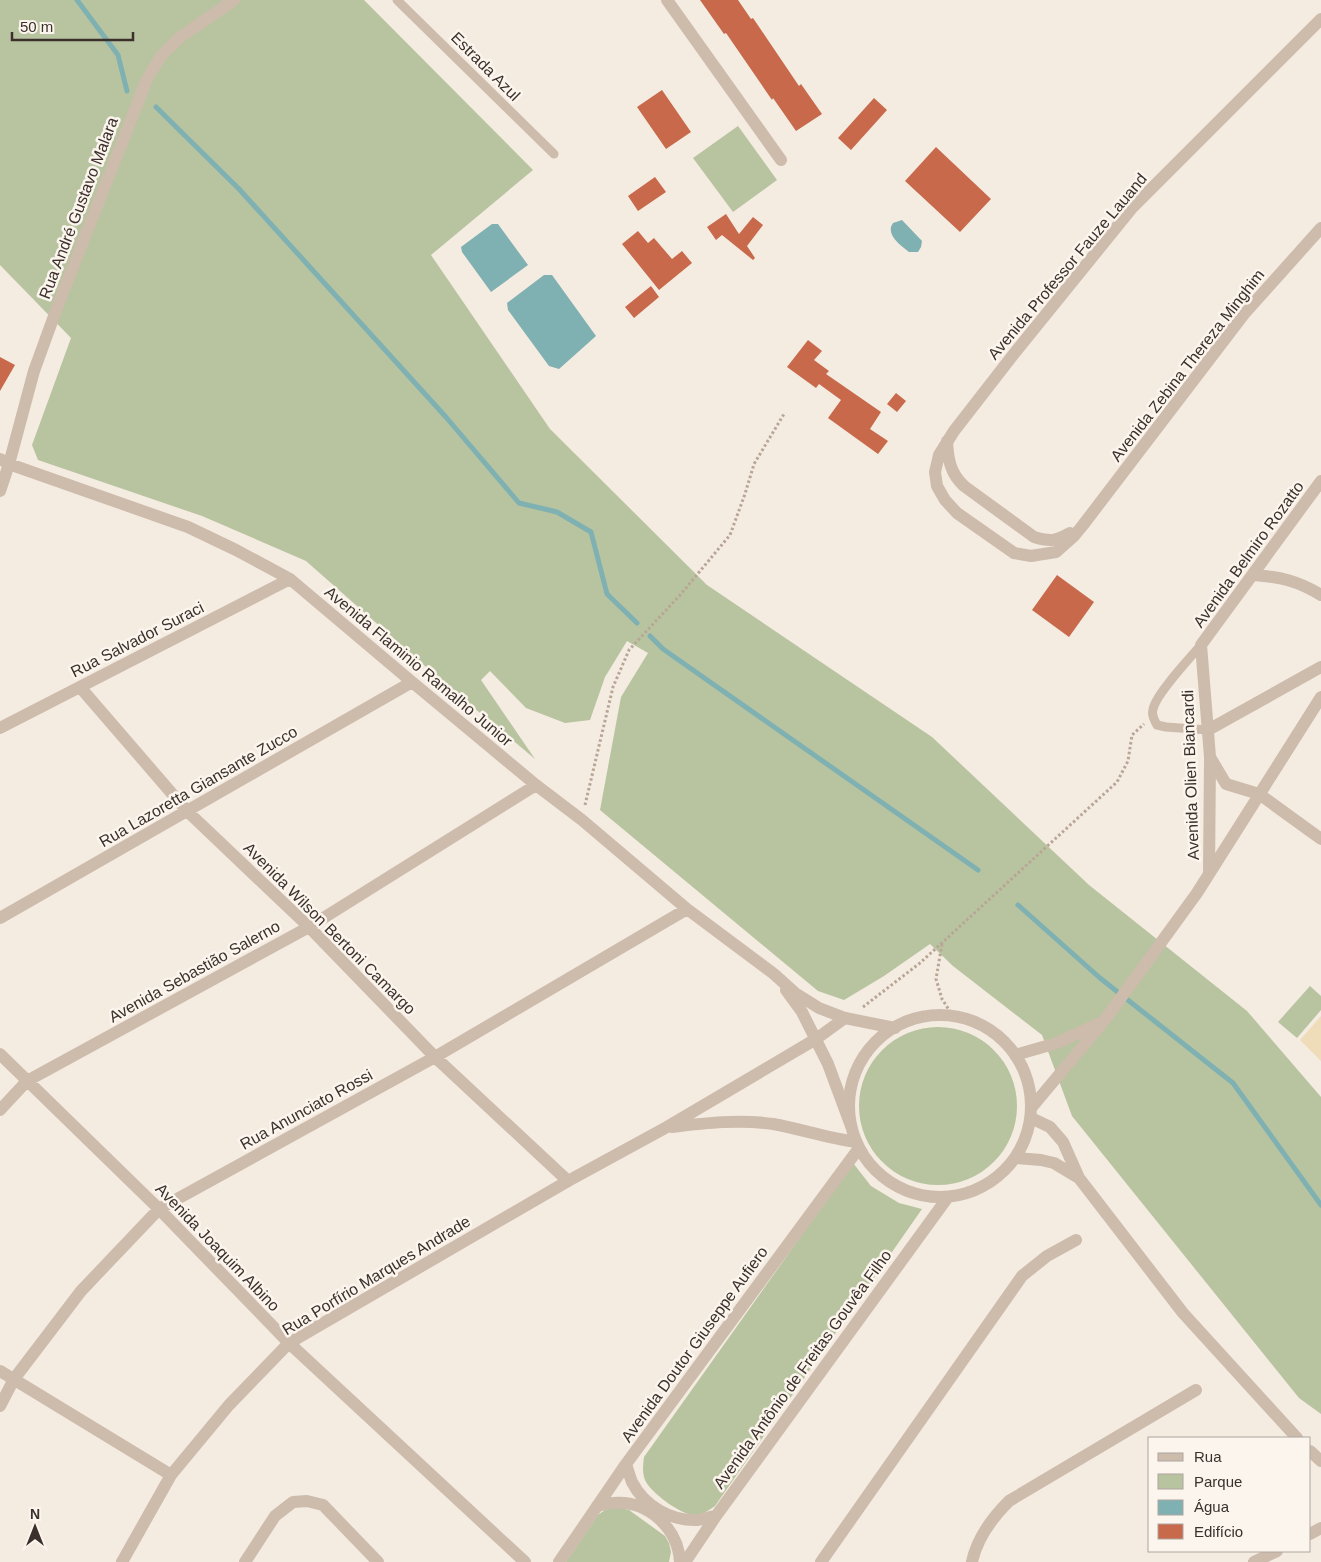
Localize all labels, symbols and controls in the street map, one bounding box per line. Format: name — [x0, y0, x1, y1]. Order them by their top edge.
scale bar — [12, 10, 134, 42]
text: 50 m — [20, 18, 53, 35]
street label: Estrada Azul — [448, 29, 523, 104]
street label: Rua André Gustavo Malara — [36, 115, 121, 301]
street label: Avenida Professor Fauze Lauand — [985, 170, 1150, 363]
street label: Avenida Zebina Thereza Minghim — [1107, 266, 1268, 465]
street label: Avenida Belmiro Rozatto — [1190, 478, 1307, 630]
street label: Avenida Flaminio Ramalho Junior — [322, 583, 516, 750]
street label: Rua Salvador Suraci — [68, 599, 206, 680]
street label: Avenida Olien Biancardi — [1179, 689, 1202, 860]
street label: Rua Lazoretta Giansante Zucco — [96, 723, 300, 850]
street label: Avenida Wilson Bertoni Camargo — [240, 839, 419, 1018]
street label: Avenida Sebastião Salerno — [106, 917, 283, 1026]
street label: Rua Anunciato Rossi — [237, 1066, 375, 1153]
street label: Avenida Joaquim Albino — [152, 1180, 283, 1315]
street label: Rua Porfírio Marques Andrade — [279, 1212, 473, 1338]
street label: Avenida Doutor Giuseppe Aufiero — [618, 1243, 771, 1445]
street label: Avenida Antônio de Freitas Gouvêa Filho — [710, 1247, 895, 1492]
legend — [1148, 1437, 1311, 1552]
text: Rua — [1194, 1448, 1222, 1465]
text: Parque — [1194, 1473, 1242, 1490]
text: Água — [1194, 1498, 1230, 1515]
north arrow — [10, 1502, 60, 1552]
text: N — [30, 1506, 40, 1522]
text: Edifício — [1194, 1523, 1243, 1540]

